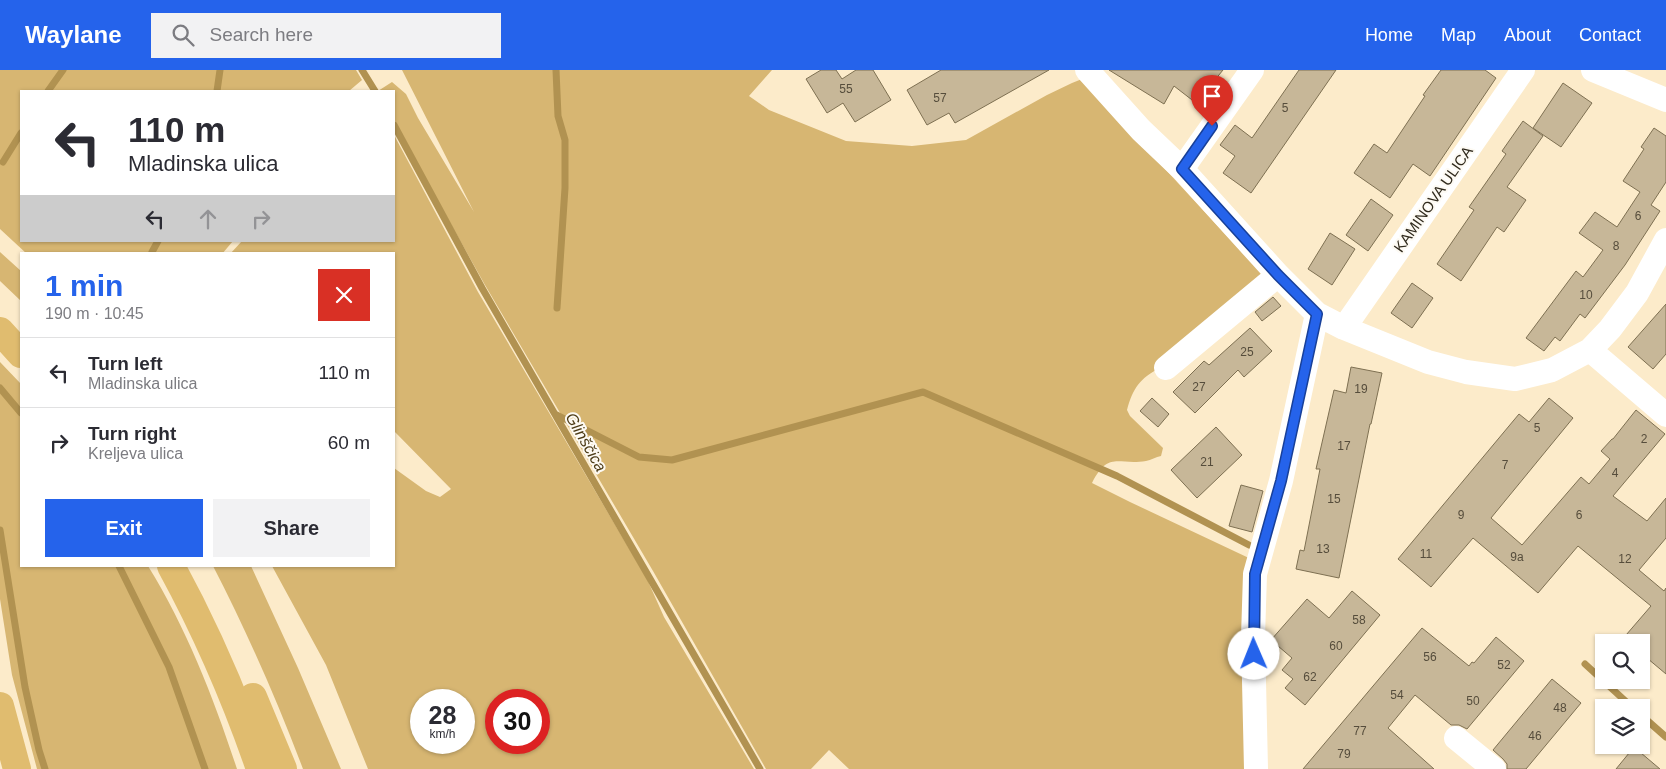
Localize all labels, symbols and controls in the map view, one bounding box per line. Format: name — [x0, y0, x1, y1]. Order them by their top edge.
search box — [151, 13, 501, 58]
text: Waylane — [25, 21, 121, 48]
icon: search — [169, 21, 197, 49]
text: Search here — [209, 24, 313, 45]
text: Home — [1365, 25, 1413, 45]
text: Map — [1441, 25, 1476, 45]
text: About — [1504, 25, 1551, 45]
text: Contact — [1579, 25, 1641, 45]
pin — [1191, 75, 1233, 126]
house number: 55 — [839, 82, 853, 96]
icon: arrive — [1198, 82, 1226, 110]
house number: 57 — [933, 91, 947, 105]
house number: 5 — [1282, 101, 1289, 115]
icon: left — [45, 110, 110, 175]
text: 110 m — [128, 110, 225, 149]
street label: KAMINOVA ULICA — [1390, 143, 1476, 255]
text: Mladinska ulica — [128, 151, 278, 176]
icon: left — [141, 205, 169, 233]
icon: ahead — [194, 205, 222, 233]
icon: right — [247, 205, 275, 233]
house number: 6 — [1635, 209, 1642, 223]
house number: 8 — [1613, 239, 1620, 253]
text: 1 min — [45, 269, 123, 302]
button: close — [318, 269, 370, 321]
house number: 10 — [1579, 288, 1593, 302]
text: 190 m · 10:45 — [45, 305, 144, 322]
house number: 25 — [1240, 345, 1254, 359]
text: Turn left — [88, 353, 163, 374]
icon: left — [45, 359, 73, 387]
text: 110 m — [319, 362, 370, 383]
text: Mladinska ulica — [88, 375, 197, 392]
house number: 27 — [1192, 380, 1206, 394]
house number: 19 — [1354, 382, 1368, 396]
water label: Glinščica — [562, 410, 610, 474]
house number: 5 — [1534, 421, 1541, 435]
text: Turn right — [88, 423, 176, 444]
icon: right — [45, 429, 73, 457]
text: 60 m — [328, 432, 370, 453]
house number: 2 — [1641, 432, 1648, 446]
house number: 17 — [1337, 439, 1351, 453]
text: Kreljeva ulica — [88, 445, 183, 462]
house number: 21 — [1200, 455, 1214, 469]
house number: 7 — [1502, 458, 1509, 472]
house number: 4 — [1612, 466, 1619, 480]
house number: 15 — [1327, 492, 1341, 506]
button: Exit — [45, 499, 203, 557]
button: Share — [213, 499, 370, 557]
house number: 9 — [1458, 508, 1465, 522]
house number: 6 — [1576, 508, 1583, 522]
house number: 13 — [1316, 542, 1330, 556]
house number: 11 — [1420, 547, 1433, 561]
house number: 9a — [1510, 550, 1524, 564]
house number: 12 — [1618, 552, 1632, 566]
house number: 58 — [1352, 613, 1366, 627]
position arrow — [1227, 627, 1279, 679]
map controls — [1595, 634, 1650, 754]
button: search — [1595, 634, 1650, 689]
house number: 60 — [1329, 639, 1343, 653]
house number: 56 — [1423, 650, 1437, 664]
house number: 52 — [1497, 658, 1511, 672]
house number: 62 — [1303, 670, 1317, 684]
house number: 54 — [1390, 688, 1404, 702]
speed limit sign: 30 — [485, 689, 550, 754]
house number: 50 — [1466, 694, 1480, 708]
button: layers — [1595, 699, 1650, 754]
text: 28 — [429, 701, 456, 729]
house number: 48 — [1553, 701, 1567, 715]
house number: 77 — [1353, 724, 1367, 738]
text: km/h — [429, 727, 456, 741]
house number: 46 — [1528, 729, 1542, 743]
house number: 79 — [1337, 747, 1351, 761]

